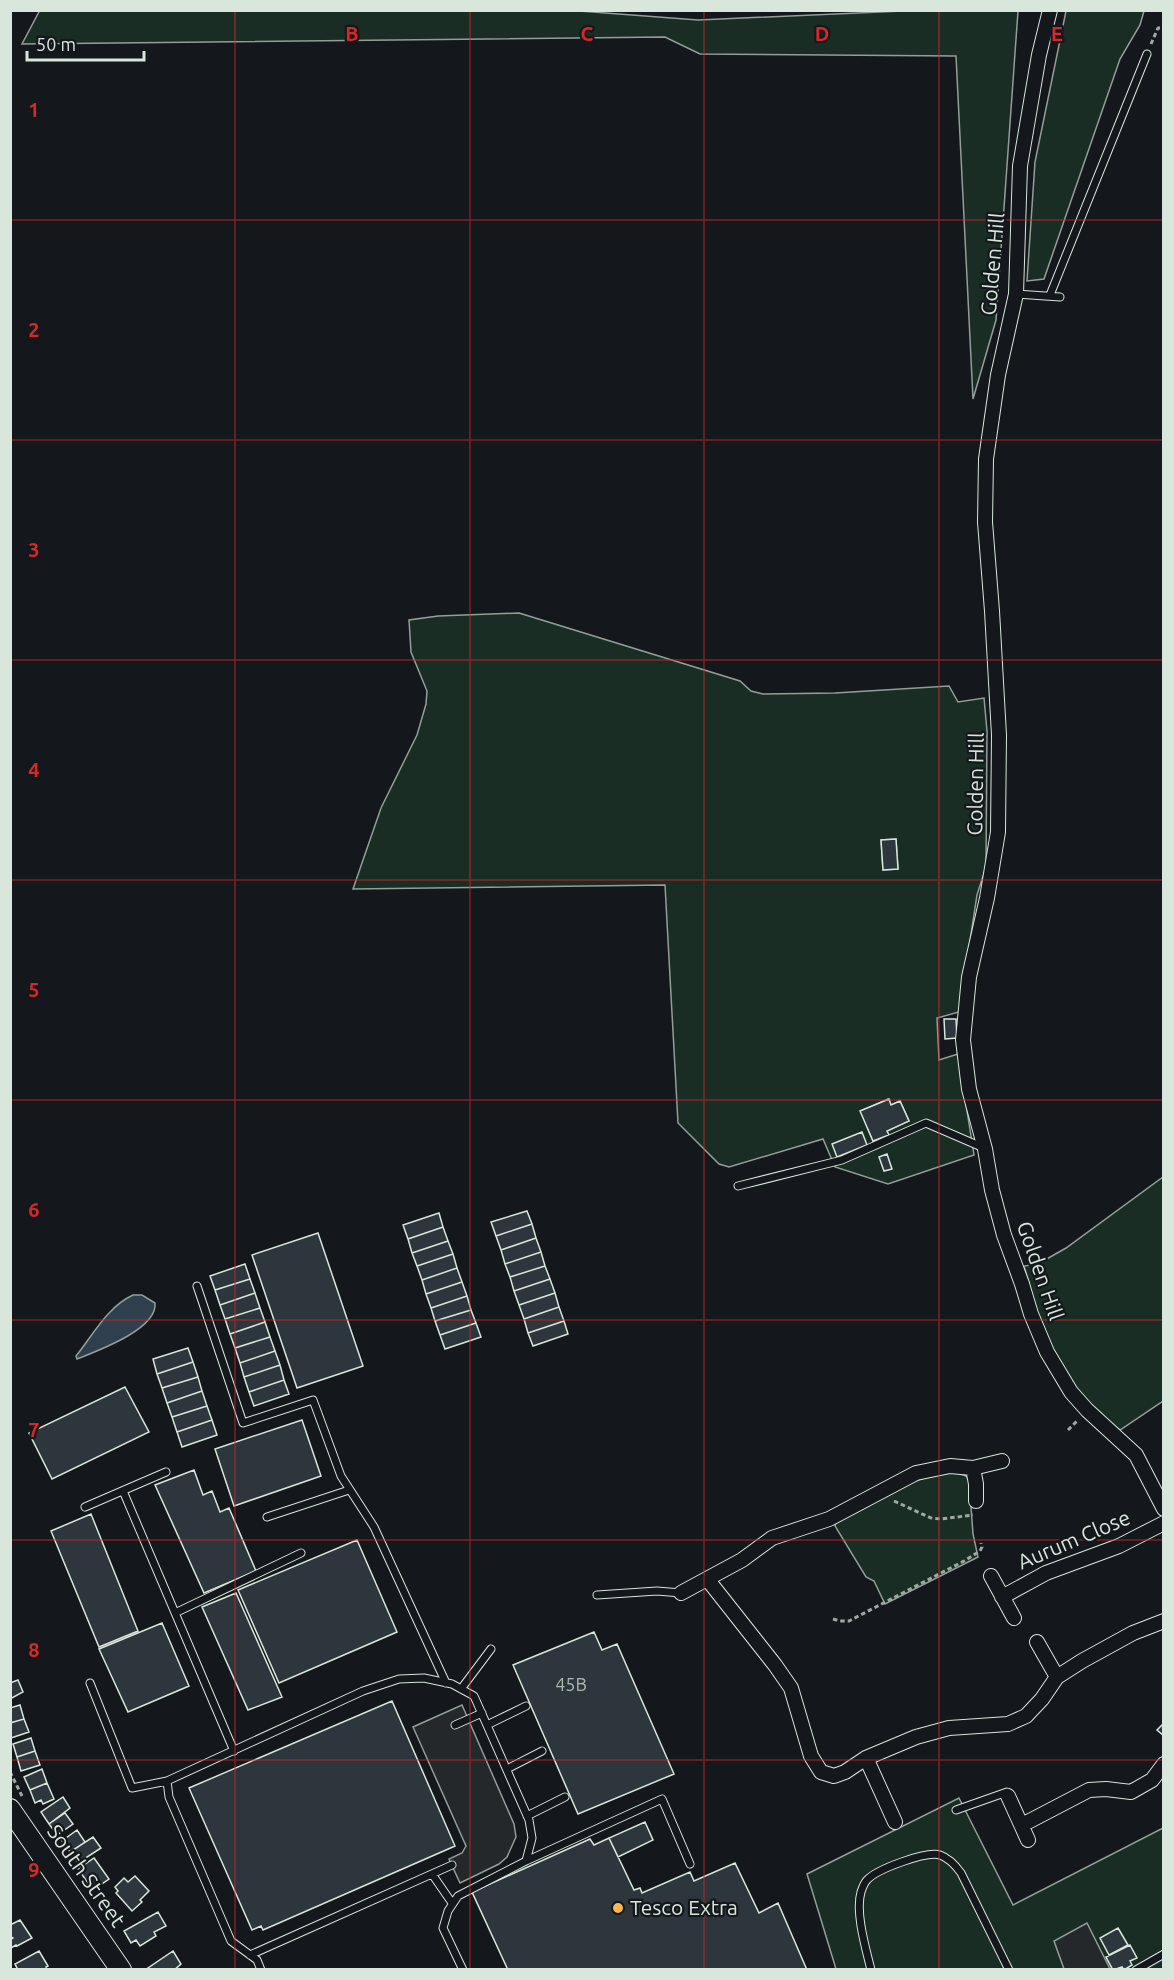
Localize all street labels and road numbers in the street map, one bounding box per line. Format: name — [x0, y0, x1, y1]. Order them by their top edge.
street label: Golden Hill — [976, 211, 1008, 316]
street label: Golden Hill — [962, 732, 988, 836]
street label: Golden Hill — [1013, 1218, 1069, 1323]
street label: Aurum Close — [1014, 1505, 1133, 1574]
street label: South Street — [43, 1820, 131, 1931]

